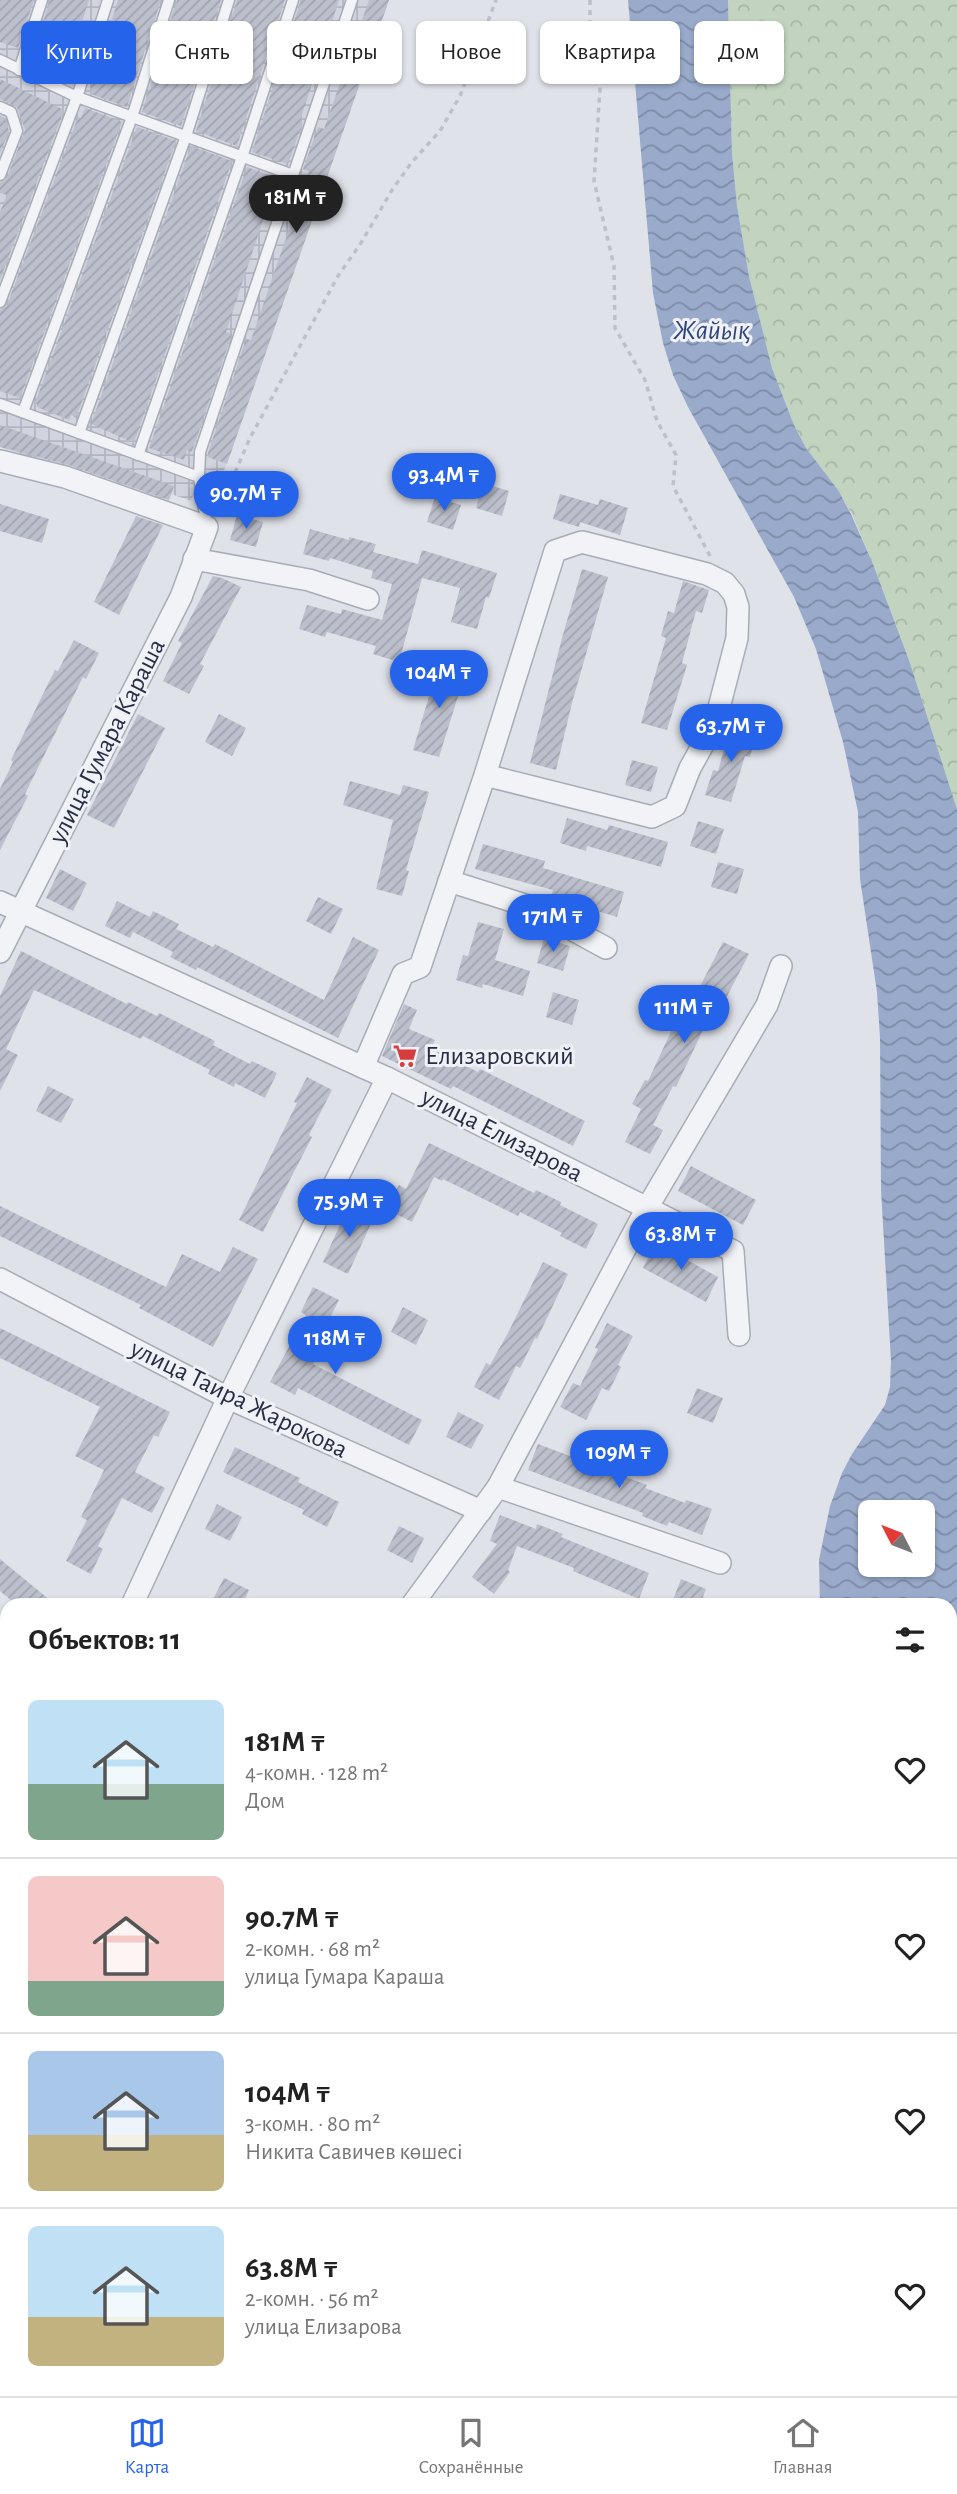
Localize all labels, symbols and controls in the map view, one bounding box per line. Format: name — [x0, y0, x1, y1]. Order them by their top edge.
chip: Купить — [21, 21, 136, 84]
chip: Снять — [150, 21, 253, 84]
chip: Фильтры — [267, 21, 402, 84]
chip: Новое — [416, 21, 526, 84]
chip: Квартира — [540, 21, 680, 84]
chip: Дом — [694, 21, 784, 84]
pin: 181M ₸ — [239, 176, 353, 235]
text: 181M ₸ — [265, 186, 327, 209]
water label: Жайық — [673, 317, 751, 345]
pin: 93.4M ₸ — [379, 454, 509, 513]
text: 93.4M ₸ — [408, 464, 480, 487]
pin: 90.7M ₸ — [181, 472, 311, 531]
text: 90.7M ₸ — [210, 482, 282, 505]
street label: улица Гумара Караша — [44, 634, 170, 848]
pin: 104M ₸ — [382, 650, 496, 710]
text: 104M ₸ — [406, 661, 472, 684]
pin: 63.7M ₸ — [666, 704, 796, 764]
text: 63.7M ₸ — [696, 715, 766, 738]
pin: 171M ₸ — [496, 894, 610, 954]
text: 171M ₸ — [523, 905, 583, 928]
pin: 111M ₸ — [627, 986, 741, 1045]
text: 111M ₸ — [654, 996, 714, 1019]
supermarket icon: Елизаровский — [391, 1042, 419, 1070]
place label: Елизаровский — [425, 1043, 574, 1069]
street label: улица Елизарова — [416, 1083, 587, 1187]
pin: 75.9M ₸ — [284, 1180, 414, 1239]
text: 75.9M ₸ — [314, 1190, 384, 1213]
pin: 63.8M ₸ — [616, 1212, 746, 1272]
text: 63.8M ₸ — [645, 1223, 717, 1246]
pin: 118M ₸ — [278, 1316, 392, 1376]
text: 118M ₸ — [304, 1327, 366, 1350]
street label: улица Таира Жарокова — [125, 1335, 352, 1463]
pin: 109M ₸ — [562, 1430, 676, 1490]
text: 109M ₸ — [586, 1441, 652, 1464]
north arrow — [858, 1500, 934, 1577]
map controls — [858, 1500, 935, 1577]
icon: filters — [891, 1621, 929, 1659]
text: Объектов: 11 — [28, 1625, 181, 1655]
text: 181M ₸ — [245, 1727, 326, 1757]
icon: home — [84, 1728, 168, 1812]
icon: heart — [891, 1751, 929, 1789]
text: 4-комн. · 128 m² — [245, 1762, 388, 1785]
text: Дом — [245, 1790, 285, 1813]
text: 90.7M ₸ — [245, 1903, 340, 1933]
icon: home — [84, 1904, 168, 1988]
icon: heart — [891, 1927, 929, 1965]
text: 2-комн. · 68 m² — [245, 1938, 380, 1961]
text: улица Гумара Караша — [245, 1966, 445, 1989]
text: 104M ₸ — [245, 2078, 331, 2108]
icon: home — [84, 2079, 168, 2163]
icon: heart — [891, 2102, 929, 2140]
text: 3-комн. · 80 m² — [245, 2113, 380, 2136]
text: Никита Савичев көшесі — [245, 2141, 462, 2164]
text: 63.8M ₸ — [245, 2253, 339, 2283]
icon: home — [84, 2254, 168, 2338]
icon: heart — [891, 2277, 929, 2315]
text: 2-комн. · 56 m² — [245, 2288, 379, 2311]
text: улица Елизарова — [245, 2316, 402, 2339]
tab: Карта — [125, 2414, 169, 2479]
tab: Сохранённые — [418, 2414, 523, 2479]
tab: Главная — [773, 2414, 832, 2479]

